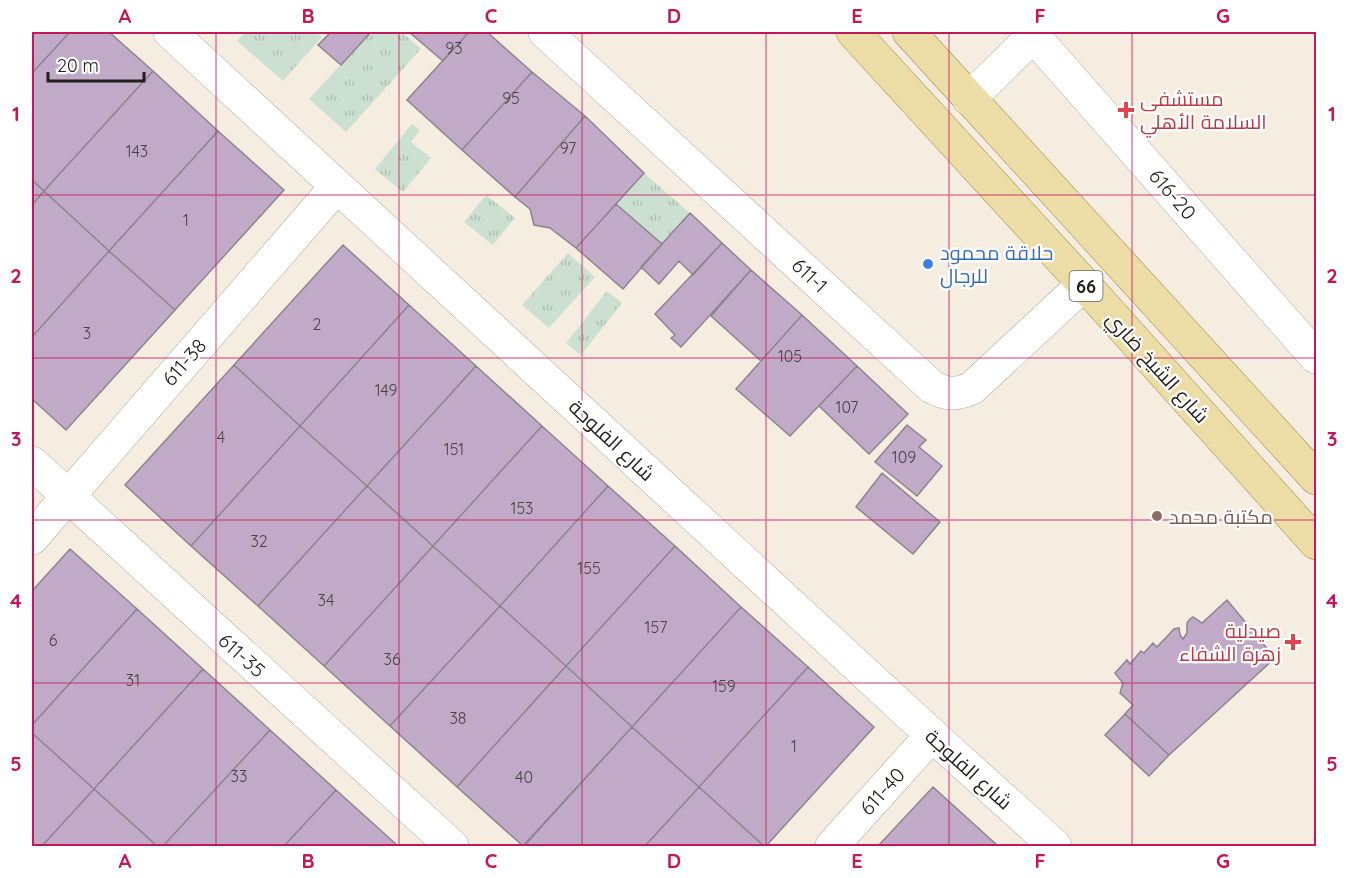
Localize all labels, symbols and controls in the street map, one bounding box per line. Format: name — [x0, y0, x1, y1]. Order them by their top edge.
text: A — [119, 3, 132, 28]
text: B — [301, 3, 315, 28]
text: C — [485, 3, 498, 28]
text: D — [667, 3, 681, 28]
text: E — [851, 3, 863, 28]
text: F — [1034, 3, 1046, 28]
text: G — [1216, 3, 1230, 28]
house number: 93 — [445, 38, 463, 58]
scale bar — [48, 45, 144, 83]
text: 20 m — [57, 54, 99, 77]
place label: مستشفى السلامة الأهلي — [1140, 86, 1267, 138]
house number: 95 — [502, 88, 520, 108]
text: 1 — [12, 101, 20, 126]
marker: مستشفى السلامة الأهلي — [1117, 101, 1135, 119]
text: 1 — [1328, 101, 1336, 126]
house number: 97 — [560, 138, 576, 158]
house number: 143 — [126, 141, 148, 161]
street label: 616-20 — [1144, 163, 1202, 225]
house number: 1 — [183, 210, 189, 230]
place label: حلاقة محمود للرجال — [940, 240, 1053, 289]
street label: 611-1 — [787, 252, 833, 298]
marker: حلاقة محمود للرجال — [921, 257, 935, 271]
text: 2 — [10, 263, 22, 288]
text: 2 — [1326, 263, 1338, 288]
road number: 66 — [1070, 271, 1102, 301]
street label: شارع الشيخ ضاري — [1098, 306, 1215, 431]
house number: 2 — [313, 314, 322, 334]
house number: 3 — [83, 323, 91, 343]
street label: 611-38 — [157, 333, 211, 391]
house number: 105 — [778, 346, 802, 366]
house number: 149 — [375, 380, 397, 400]
street label: شارع الفلوجة — [563, 394, 660, 488]
house number: 107 — [836, 397, 858, 417]
text: 3 — [11, 426, 21, 451]
text: 3 — [1327, 426, 1337, 451]
house number: 4 — [217, 427, 225, 447]
house number: 151 — [444, 439, 464, 459]
house number: 109 — [892, 447, 916, 467]
house number: 153 — [510, 498, 534, 518]
place label: مكتبة محمد — [1169, 504, 1273, 529]
marker: مكتبة محمد — [1150, 509, 1164, 523]
house number: 32 — [250, 531, 268, 551]
house number: 155 — [577, 558, 601, 578]
text: 4 — [10, 588, 22, 613]
text: 4 — [1326, 588, 1338, 613]
house number: 34 — [318, 590, 334, 610]
house number: 157 — [645, 617, 667, 637]
place label: صيدلية زهرة الشفاء — [1179, 618, 1281, 666]
street label: 611-35 — [213, 627, 271, 683]
house number: 6 — [49, 630, 58, 650]
marker: صيدلية زهرة الشفاء — [1286, 635, 1300, 649]
house number: 36 — [384, 649, 401, 669]
house number: 31 — [126, 670, 140, 690]
house number: 159 — [712, 676, 736, 696]
house number: 38 — [449, 708, 467, 728]
street label: شارع الفلوجة — [919, 723, 1018, 816]
house number: 1 — [791, 736, 797, 756]
text: 5 — [10, 751, 22, 776]
text: 5 — [1326, 751, 1338, 776]
street label: 611-40 — [854, 762, 910, 820]
house number: 33 — [231, 766, 247, 786]
house number: 40 — [515, 767, 533, 787]
text: A — [119, 848, 132, 873]
text: B — [301, 848, 315, 873]
text: C — [485, 848, 498, 873]
text: D — [667, 848, 681, 873]
text: E — [851, 848, 863, 873]
text: F — [1034, 848, 1046, 873]
text: G — [1216, 848, 1230, 873]

